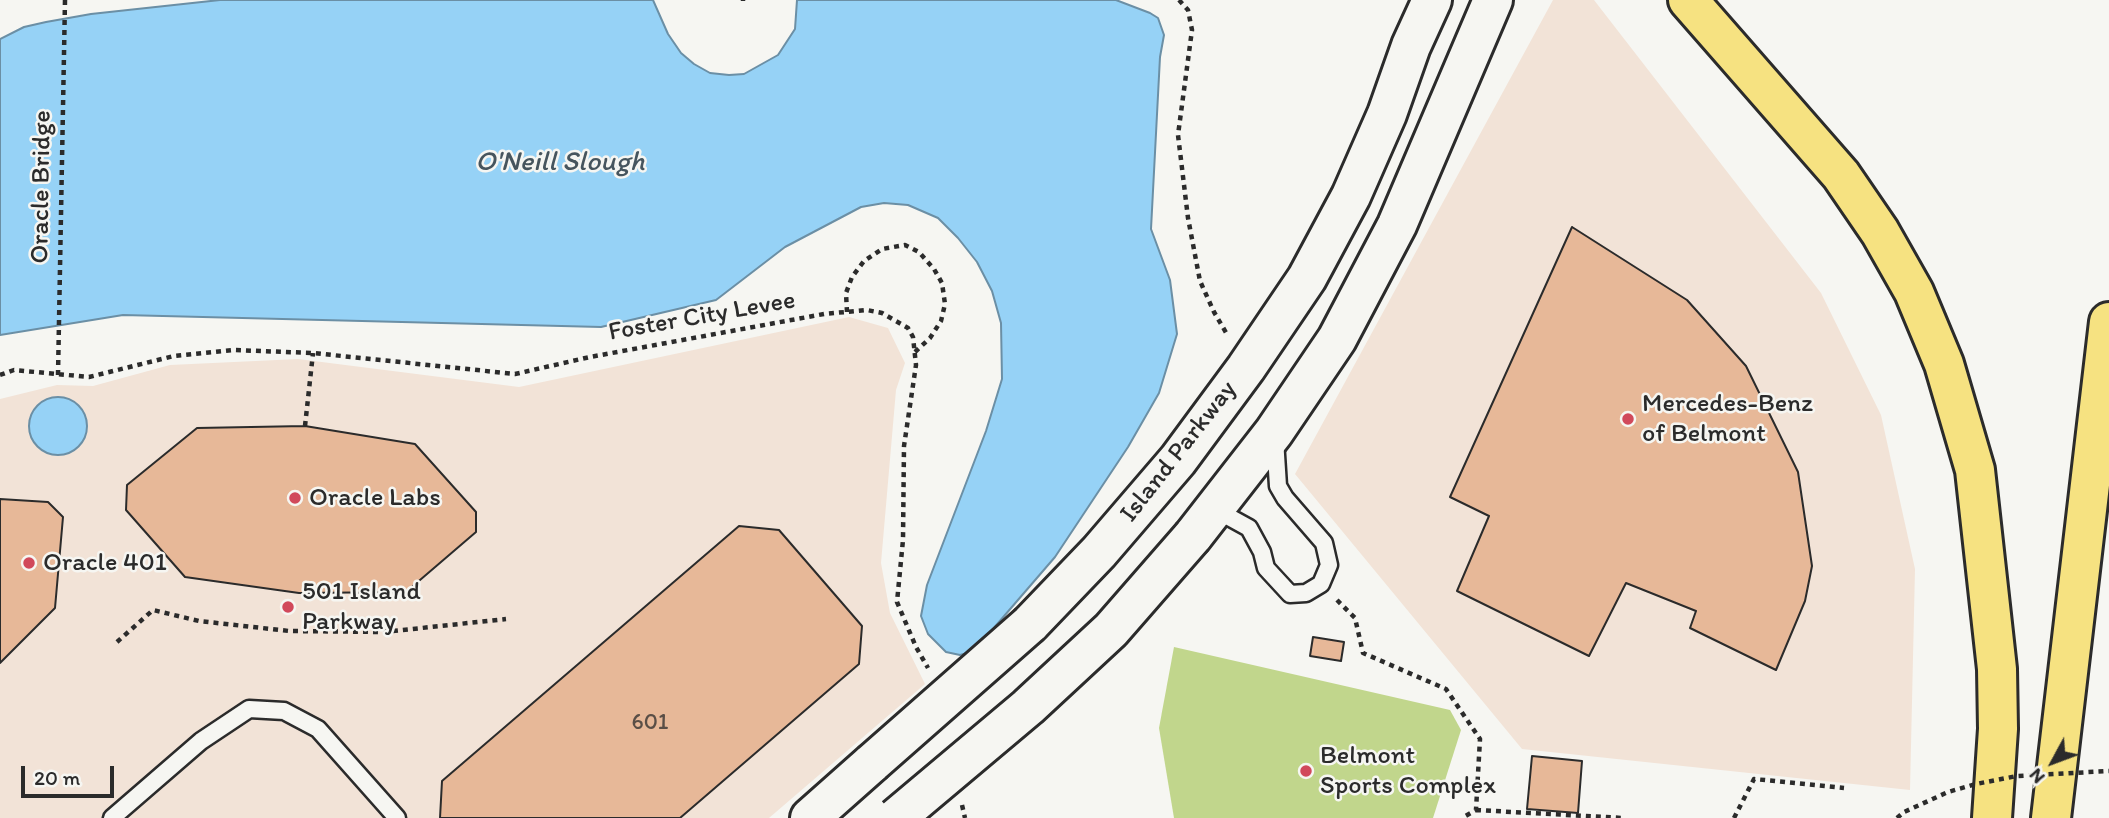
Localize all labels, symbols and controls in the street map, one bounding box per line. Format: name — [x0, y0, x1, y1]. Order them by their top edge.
street label: Oracle Bridge — [25, 110, 59, 264]
water label: O'Neill Slough — [475, 146, 645, 180]
street label: Foster City Levee — [606, 285, 798, 349]
street label: Island Parkway — [1114, 375, 1244, 529]
place label: Mercedes-Benz of Belmont — [1642, 388, 1813, 450]
marker: Mercedes-Benz of Belmont — [1620, 411, 1636, 427]
place label: Oracle Labs — [309, 482, 441, 514]
marker: Oracle Labs — [287, 490, 303, 506]
place label: Oracle 401 — [43, 547, 167, 579]
marker: Oracle 401 — [21, 555, 37, 571]
place label: 501 Island Parkway — [302, 576, 421, 638]
marker: 501 Island Parkway — [280, 599, 296, 615]
house number: 601 — [631, 709, 669, 737]
north arrow — [2018, 727, 2088, 797]
place label: Belmont Sports Complex — [1320, 740, 1496, 802]
scale bar — [24, 752, 117, 796]
marker: Belmont Sports Complex — [1298, 763, 1314, 779]
text: N — [2024, 764, 2050, 788]
text: 20 m — [34, 765, 80, 790]

